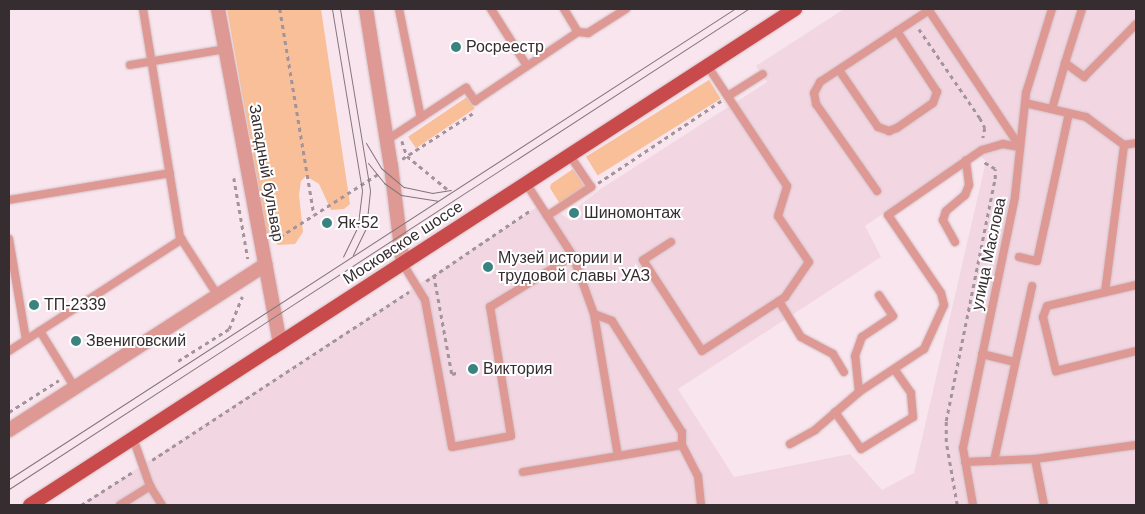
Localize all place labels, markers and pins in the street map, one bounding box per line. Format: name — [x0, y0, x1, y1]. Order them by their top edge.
place label: Росреестр — [466, 37, 544, 57]
marker: Росреестр — [450, 41, 462, 53]
place label: Шиномонтаж — [584, 203, 681, 223]
marker: Шиномонтаж — [568, 207, 580, 219]
place label: Як-52 — [337, 213, 379, 233]
marker: Як-52 — [321, 217, 333, 229]
place label: Музей истории и трудовой славы УАЗ — [498, 248, 650, 286]
marker: Музей истории и трудовой славы УАЗ — [482, 261, 494, 273]
place label: ТП-2339 — [44, 295, 106, 315]
marker: ТП-2339 — [28, 299, 40, 311]
place label: Звениговский — [86, 331, 186, 351]
marker: Звениговский — [70, 335, 82, 347]
place label: Виктория — [483, 359, 552, 379]
marker: Виктория — [467, 363, 479, 375]

